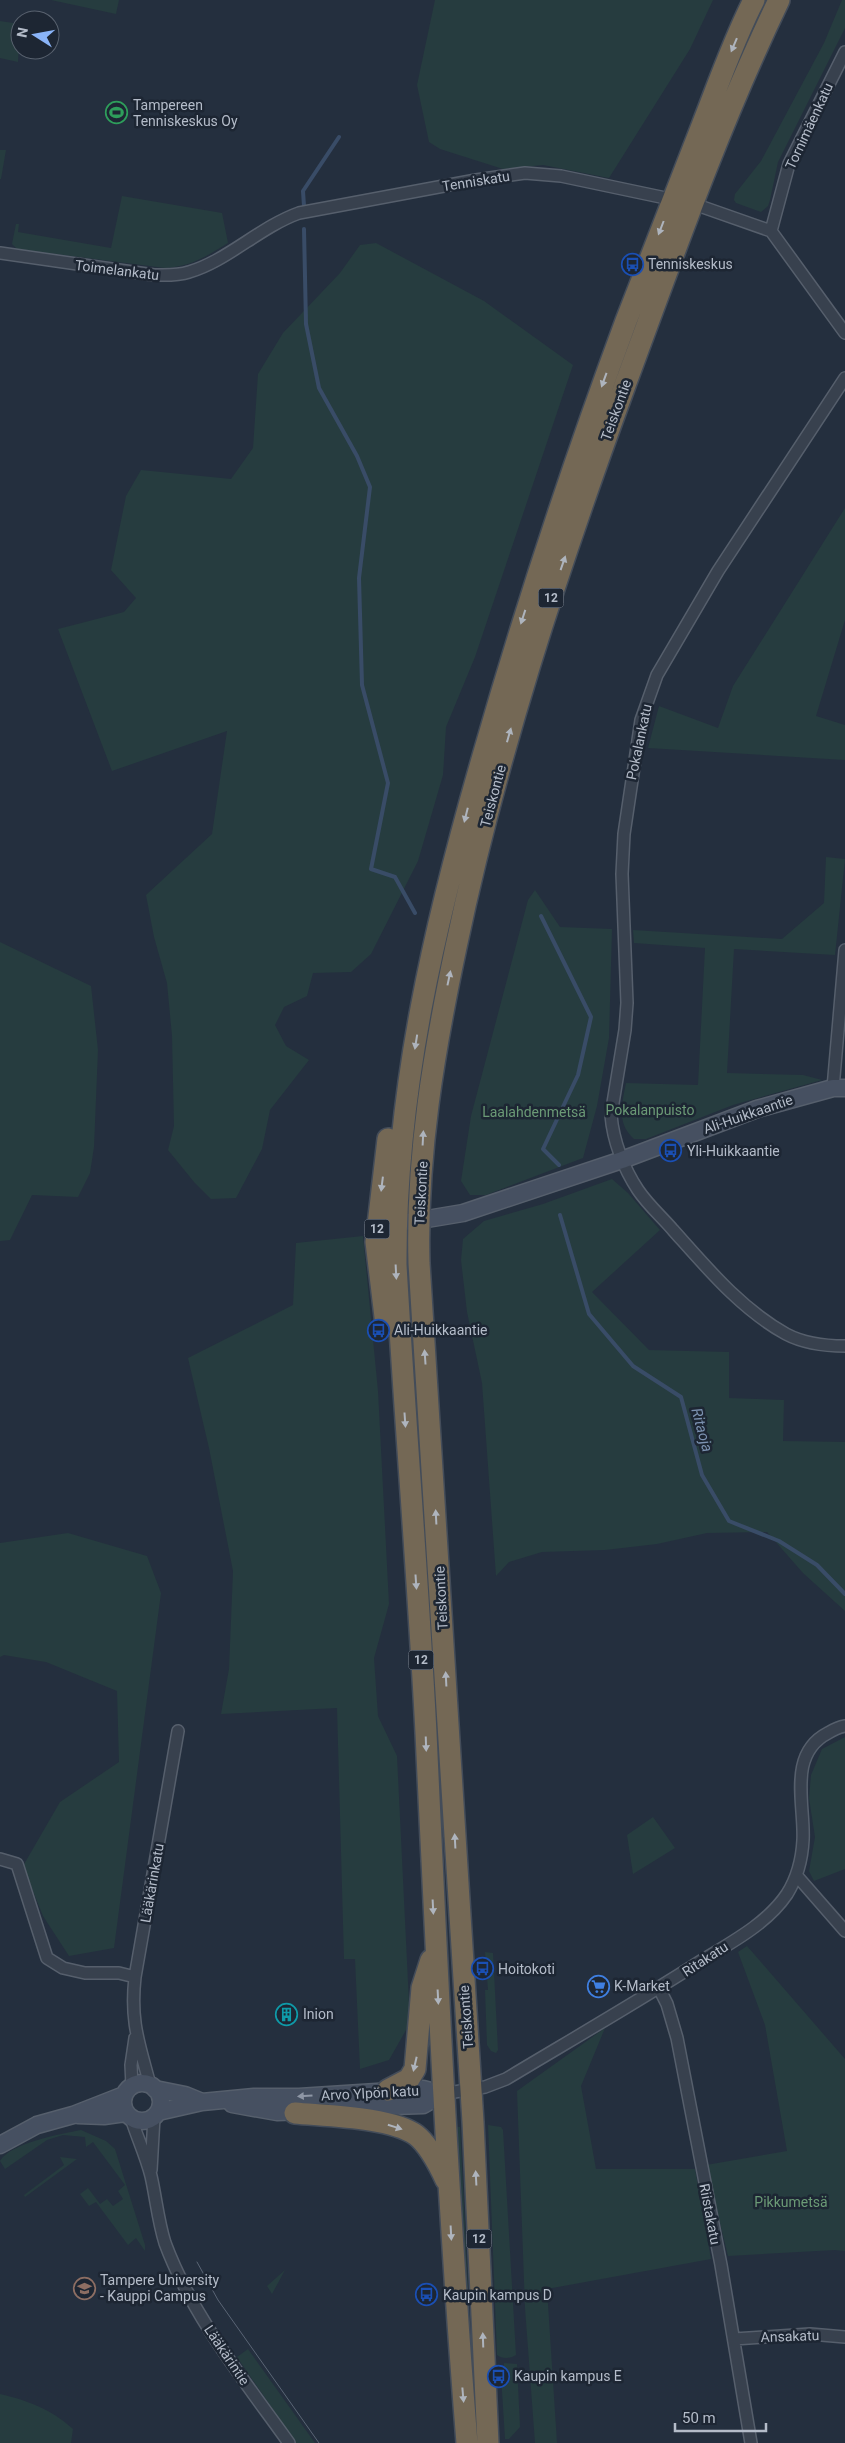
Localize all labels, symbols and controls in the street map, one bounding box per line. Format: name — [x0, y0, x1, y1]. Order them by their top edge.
north arrow — [10, 10, 60, 60]
text: N — [13, 26, 31, 39]
one-way arrow — [730, 38, 738, 53]
street label: Tornimäenkatu — [782, 80, 836, 172]
place label: Tampereen Tenniskeskus Oy — [133, 97, 238, 129]
sports icon: Tampereen Tenniskeskus Oy — [105, 101, 129, 125]
street label: Tenniskatu — [441, 168, 511, 194]
one-way arrow — [657, 221, 665, 236]
bus stop icon: Tenniskeskus — [620, 252, 644, 276]
place label: Tenniskeskus — [648, 256, 733, 272]
street label: Toimelankatu — [74, 257, 160, 283]
one-way arrow — [600, 373, 608, 388]
street label: Teiskontie — [598, 377, 634, 443]
one-way arrow — [560, 556, 567, 571]
road number: 12 — [538, 588, 564, 608]
one-way arrow — [519, 609, 526, 624]
street label: Pokalankatu — [623, 703, 655, 781]
one-way arrow — [506, 728, 514, 743]
street label: Teiskontie — [477, 763, 509, 829]
one-way arrow — [462, 808, 470, 823]
one-way arrow — [446, 969, 454, 985]
one-way arrow — [411, 1034, 419, 1050]
street label: Ali-Huikkaantie — [701, 1091, 795, 1137]
park label: Pokalanpuisto — [606, 1102, 694, 1118]
park label: Laalahdenmetsä — [482, 1104, 586, 1120]
one-way arrow — [420, 1130, 428, 1146]
bus stop icon: Yli-Huikkaantie — [659, 1139, 683, 1163]
place label: Yli-Huikkaantie — [687, 1143, 780, 1159]
street label: Teiskontie — [411, 1161, 431, 1225]
one-way arrow — [378, 1176, 386, 1192]
road number: 12 — [364, 1220, 390, 1238]
one-way arrow — [393, 1264, 401, 1280]
bus stop icon: Ali-Huikkaantie — [366, 1318, 390, 1342]
place label: Ali-Huikkaantie — [394, 1322, 487, 1338]
one-way arrow — [420, 1349, 428, 1365]
water label: Ritaoja — [687, 1406, 717, 1454]
one-way arrow — [401, 1412, 409, 1428]
one-way arrow — [432, 1508, 440, 1524]
street label: Teiskontie — [431, 1566, 451, 1630]
one-way arrow — [412, 1575, 420, 1591]
road number: 12 — [408, 1650, 434, 1670]
one-way arrow — [441, 1671, 449, 1687]
one-way arrow — [422, 1737, 430, 1753]
one-way arrow — [451, 1833, 459, 1849]
street label: Lääkärinkatu — [137, 1842, 167, 1924]
one-way arrow — [430, 1899, 438, 1915]
street label: Ritakatu — [679, 1938, 731, 1980]
bus stop icon: Hoitokoti — [470, 1957, 494, 1981]
place label: Hoitokoti — [498, 1961, 555, 1977]
supermarket icon: K-Market — [586, 1974, 610, 1998]
place label: K-Market — [614, 1978, 670, 1994]
street label: Teiskontie — [456, 1985, 476, 2049]
one-way arrow — [434, 1989, 442, 2005]
building icon: Inion — [275, 2002, 299, 2026]
place label: Inion — [303, 2006, 334, 2022]
one-way arrow — [411, 2057, 419, 2072]
street label: Arvo Ylpön katu — [321, 2082, 419, 2104]
one-way arrow — [296, 2093, 312, 2101]
one-way arrow — [388, 2124, 403, 2131]
one-way arrow — [472, 2169, 480, 2185]
street label: Riistakatu — [696, 2182, 724, 2246]
park label: Pikkumetsä — [754, 2194, 828, 2210]
one-way arrow — [447, 2225, 455, 2241]
road number: 12 — [466, 2230, 492, 2248]
place label: Tampere University - Kauppi Campus — [100, 2272, 220, 2304]
school or university icon: Tampere University - Kauppi Campus — [72, 2276, 96, 2300]
bus stop icon: Kaupin kampus D — [415, 2283, 439, 2307]
place label: Kaupin kampus D — [443, 2287, 552, 2303]
street label: Lääkärintie — [201, 2322, 253, 2388]
street label: Ansakatu — [760, 2327, 820, 2345]
one-way arrow — [478, 2332, 486, 2348]
bus stop icon: Kaupin kampus E — [486, 2364, 510, 2388]
place label: Kaupin kampus E — [514, 2368, 622, 2384]
one-way arrow — [460, 2387, 468, 2403]
scale bar — [675, 2400, 766, 2432]
text: 50 m — [682, 2409, 716, 2427]

